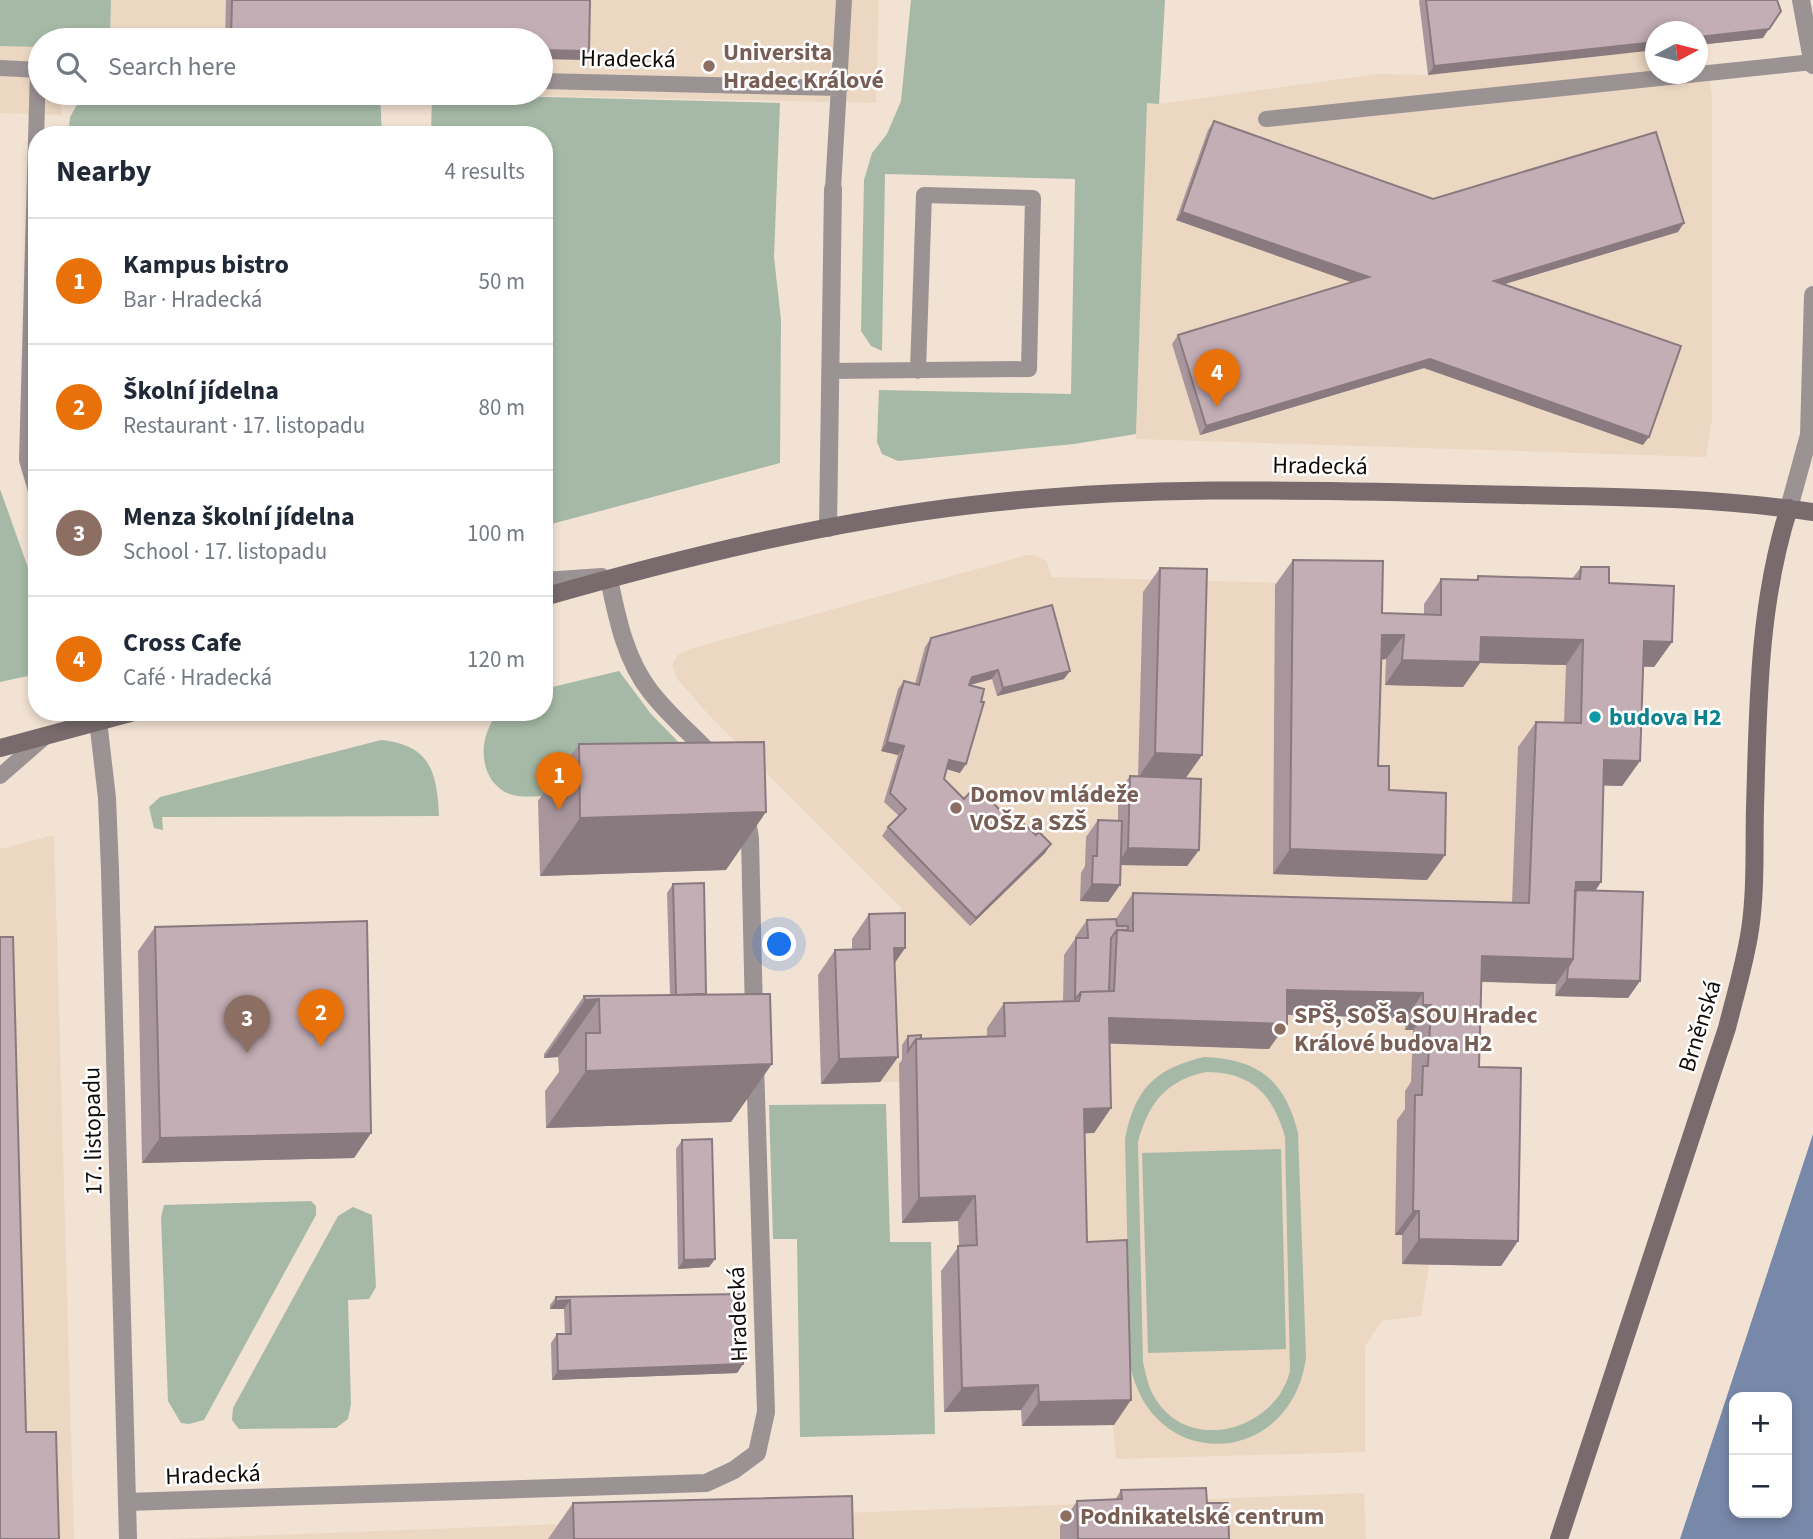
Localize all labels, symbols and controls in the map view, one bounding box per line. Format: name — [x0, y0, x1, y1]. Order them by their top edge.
north arrow — [1645, 21, 1708, 84]
search box — [28, 28, 553, 105]
place label: Universita Hradec Králové — [723, 35, 884, 98]
street label: Hradecká — [580, 41, 676, 77]
icon: search — [52, 48, 90, 86]
text: Search here — [108, 48, 236, 85]
marker: Universita Hradec Králové — [701, 58, 717, 74]
text: Nearby — [56, 150, 151, 193]
text: 4 results — [445, 155, 525, 188]
text: Kampus bistro — [123, 246, 289, 283]
text: 1 — [73, 265, 85, 298]
text: 50 m — [478, 265, 525, 298]
text: Bar · Hradecká — [123, 283, 262, 316]
pin: 4 — [1194, 349, 1240, 407]
text: Školní jídelna — [123, 372, 279, 409]
text: 2 — [73, 391, 85, 424]
text: 80 m — [478, 391, 525, 424]
text: Restaurant · 17. listopadu — [123, 409, 365, 442]
street label: Hradecká — [1272, 448, 1368, 484]
text: Menza školní jídelna — [123, 498, 355, 535]
text: 3 — [73, 517, 85, 550]
text: 100 m — [467, 517, 525, 550]
text: School · 17. listopadu — [123, 535, 327, 568]
text: Cross Cafe — [123, 624, 242, 661]
text: 4 — [73, 643, 85, 676]
text: 120 m — [467, 643, 525, 676]
text: Café · Hradecká — [123, 661, 272, 694]
place label: budova H2 — [1609, 700, 1722, 735]
marker: budova H2 — [1587, 709, 1603, 725]
pin: 1 — [536, 752, 582, 810]
place label: Domov mládeže VOŠZ a SZŠ — [969, 777, 1139, 840]
marker: Domov mládeže VOŠZ a SZŠ — [948, 800, 964, 816]
your location — [762, 927, 796, 961]
street label: Brněnská — [1669, 976, 1731, 1076]
pin: 2 — [298, 989, 344, 1047]
pin: 3 — [224, 995, 270, 1053]
place label: SPŠ, SOŠ a SOU Hradec Králové budova H2 — [1294, 998, 1538, 1061]
marker: SPŠ, SOŠ a SOU Hradec Králové budova H2 — [1272, 1021, 1288, 1037]
street label: 17. listopadu — [74, 1066, 112, 1196]
street label: Hradecká — [719, 1266, 757, 1362]
map controls — [1729, 1392, 1792, 1518]
button: + — [1729, 1392, 1792, 1455]
button: − — [1729, 1455, 1792, 1518]
street label: Hradecká — [165, 1456, 261, 1494]
place label: Podnikatelské centrum — [1080, 1499, 1324, 1534]
marker: Podnikatelské centrum — [1058, 1508, 1074, 1524]

